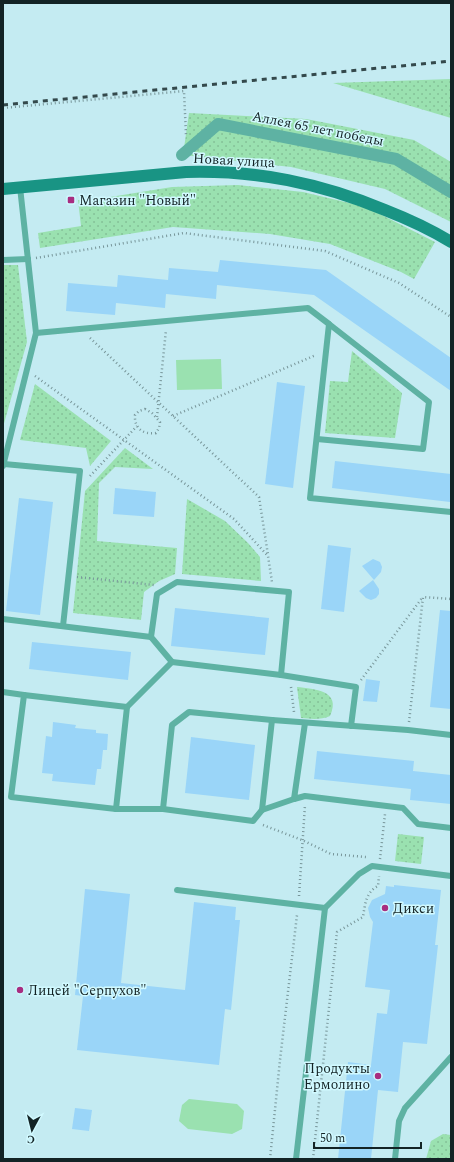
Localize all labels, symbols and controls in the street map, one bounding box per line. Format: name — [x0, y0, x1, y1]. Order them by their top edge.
street label: Аллея 65 лет победы — [250, 105, 385, 152]
street label: Новая улица — [193, 148, 276, 173]
place label: Магазин "Новый" — [79, 190, 196, 211]
marker: Магазин "Новый" — [66, 195, 76, 205]
place label: Дикси — [393, 898, 434, 919]
marker: Дикси — [380, 903, 390, 913]
place label: Лицей "Серпухов" — [28, 980, 146, 1001]
marker: Лицей "Серпухов" — [15, 985, 25, 995]
place label: Продукты Ермолино — [304, 1058, 370, 1095]
marker: Продукты Ермолино — [373, 1071, 383, 1081]
north arrow — [12, 1110, 52, 1150]
scale bar — [314, 1124, 421, 1150]
text: 50 m — [320, 1129, 345, 1148]
text: С — [26, 1130, 36, 1148]

